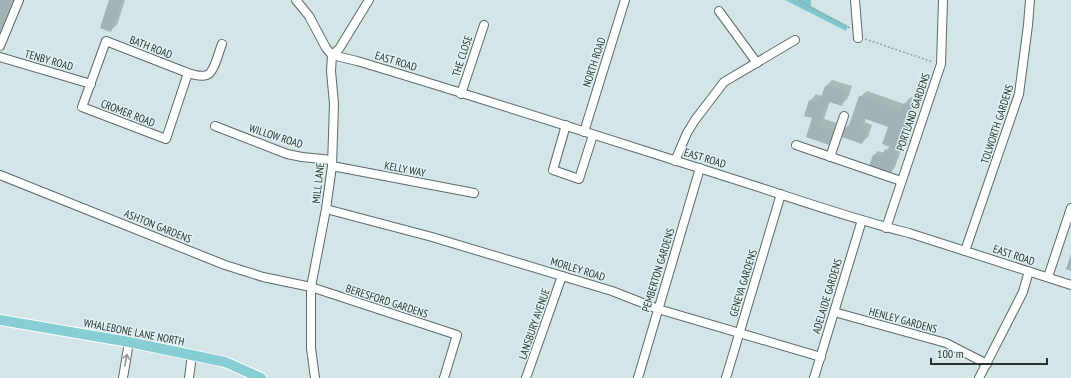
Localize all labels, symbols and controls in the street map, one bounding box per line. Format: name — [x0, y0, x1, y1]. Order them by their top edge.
street label: BATH ROAD — [128, 32, 175, 62]
street label: THE CLOSE — [449, 33, 475, 78]
street label: NORTH ROAD — [579, 35, 609, 89]
street label: TENBY ROAD — [23, 46, 75, 74]
street label: EAST ROAD — [373, 48, 419, 74]
street label: PORTLAND GARDENS — [893, 71, 933, 153]
street label: TOLWORTH GARDENS — [978, 82, 1017, 165]
street label: CROMER ROAD — [99, 96, 157, 130]
street label: WILLOW ROAD — [247, 121, 305, 151]
street label: EAST ROAD — [682, 145, 728, 171]
street label: KELLY WAY — [383, 158, 427, 180]
street label: MILL LANE — [309, 162, 327, 204]
street label: ASHTON GARDENS — [122, 206, 194, 246]
street label: PEMBERTON GARDENS — [639, 226, 678, 314]
street label: EAST ROAD — [991, 242, 1037, 268]
street label: GENEVA GARDENS — [726, 247, 760, 318]
street label: MORLEY ROAD — [549, 254, 607, 284]
street label: ADELAIDE GARDENS — [809, 256, 845, 335]
street label: BERESFORD GARDENS — [344, 281, 430, 321]
street label: LANSBURY AVENUE — [515, 287, 553, 361]
street label: HENLEY GARDENS — [867, 304, 939, 336]
street label: WHALEBONE LANE NORTH — [82, 315, 186, 349]
scale bar — [931, 340, 1047, 366]
text: 100 m — [937, 346, 964, 361]
one-way arrow — [122, 354, 130, 367]

